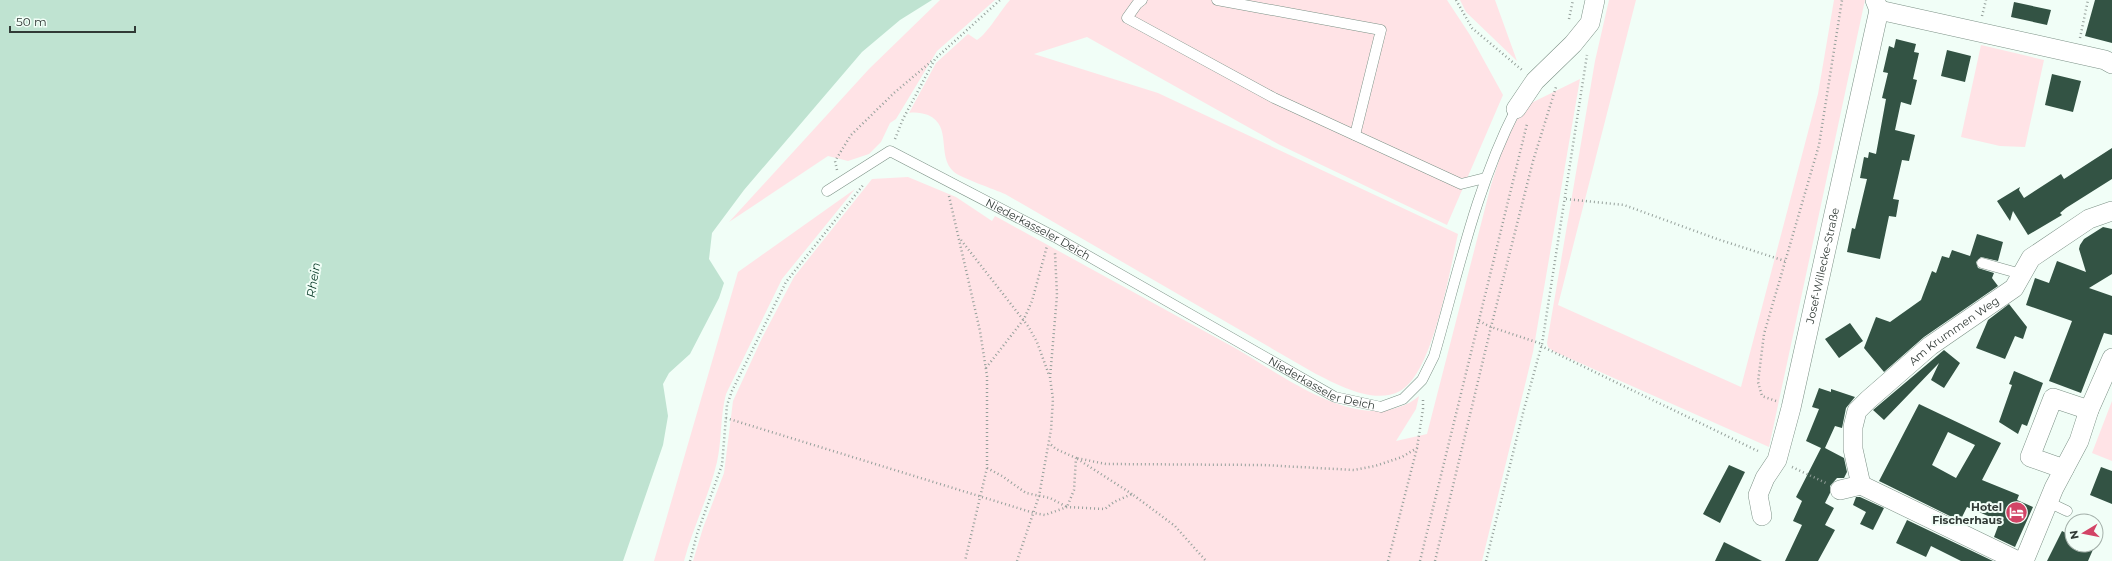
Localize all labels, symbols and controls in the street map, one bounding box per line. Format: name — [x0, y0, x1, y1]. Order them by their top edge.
scale bar — [10, 8, 135, 34]
text: 50 m — [16, 14, 47, 29]
street label: Niederkasseler Deich — [983, 195, 1093, 263]
street label: Josef-Willecke-Straße — [1803, 206, 1842, 326]
water label: Rhein — [303, 261, 323, 299]
street label: Am Krummen Weg — [1906, 293, 2002, 368]
street label: Niederkasseler Deich — [1266, 353, 1377, 413]
place label: Hotel Fischerhaus — [1932, 500, 2002, 527]
hotel icon: Hotel Fischerhaus — [2004, 500, 2030, 526]
north arrow — [2064, 513, 2104, 553]
text: N — [2066, 529, 2082, 540]

